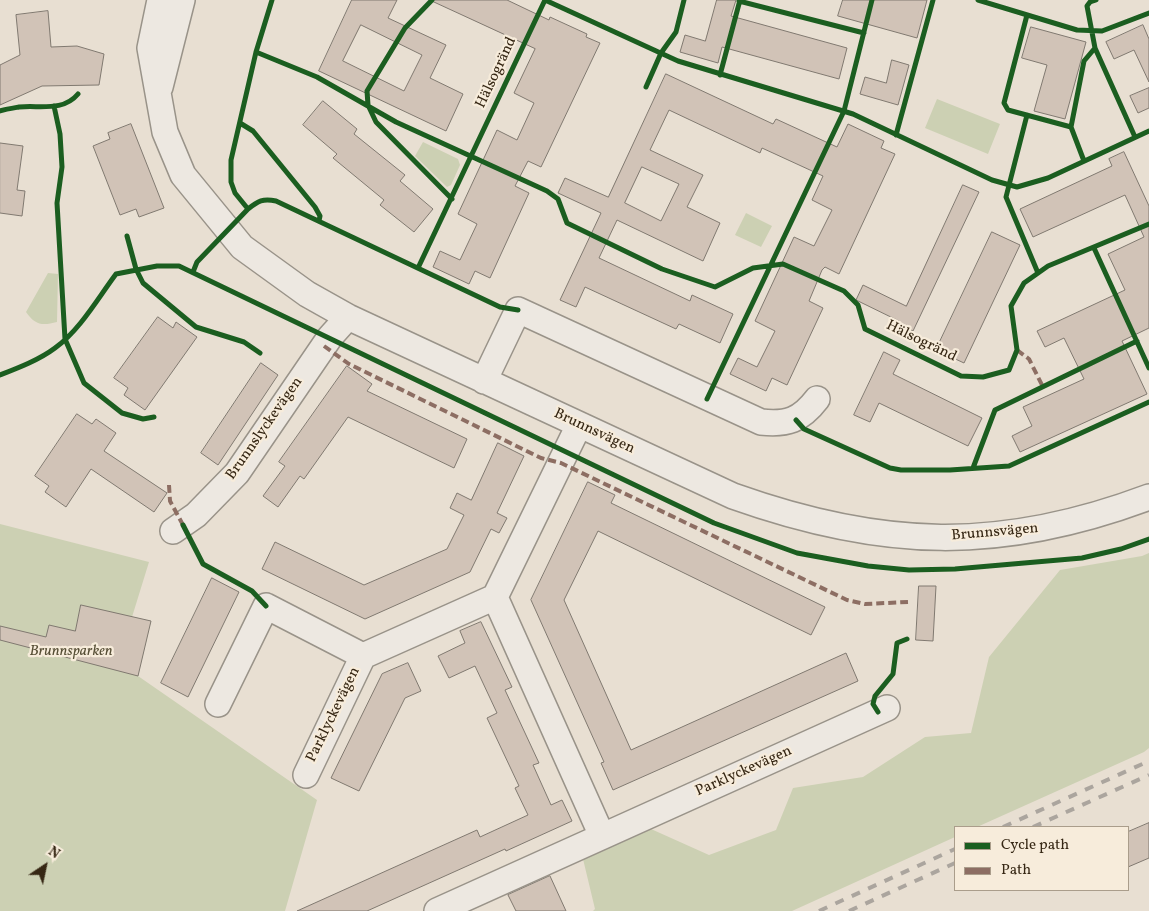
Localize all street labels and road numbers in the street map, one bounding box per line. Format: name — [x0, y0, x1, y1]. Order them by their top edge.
street label: Hälsogränd — [473, 35, 521, 111]
street label: Hälsogränd — [883, 317, 959, 367]
street label: Brunnslyckevägen — [223, 374, 307, 484]
street label: Brunnsvägen — [551, 405, 637, 459]
street label: Brunnsvägen — [951, 520, 1039, 546]
street label: Parklyckevägen — [303, 665, 365, 765]
street label: Parklyckevägen — [693, 743, 795, 801]

